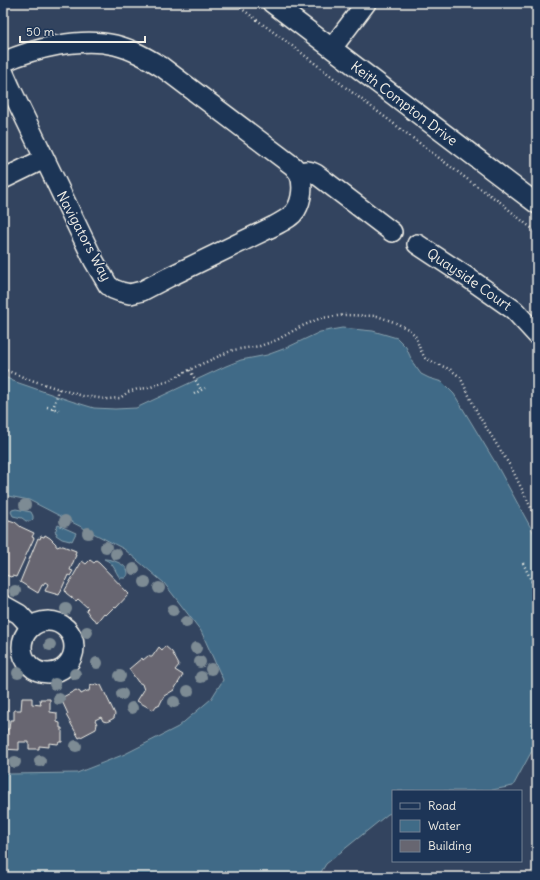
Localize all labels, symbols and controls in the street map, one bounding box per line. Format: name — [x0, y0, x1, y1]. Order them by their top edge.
scale bar — [20, 18, 145, 44]
text: 50 m — [26, 24, 55, 39]
street label: Keith Compton Drive — [347, 57, 461, 150]
street label: Navigators Way — [53, 188, 115, 284]
street label: Quayside Court — [423, 244, 515, 315]
legend — [392, 790, 522, 862]
text: Road — [428, 798, 456, 813]
text: Water — [428, 818, 461, 833]
text: Building — [428, 838, 472, 853]

